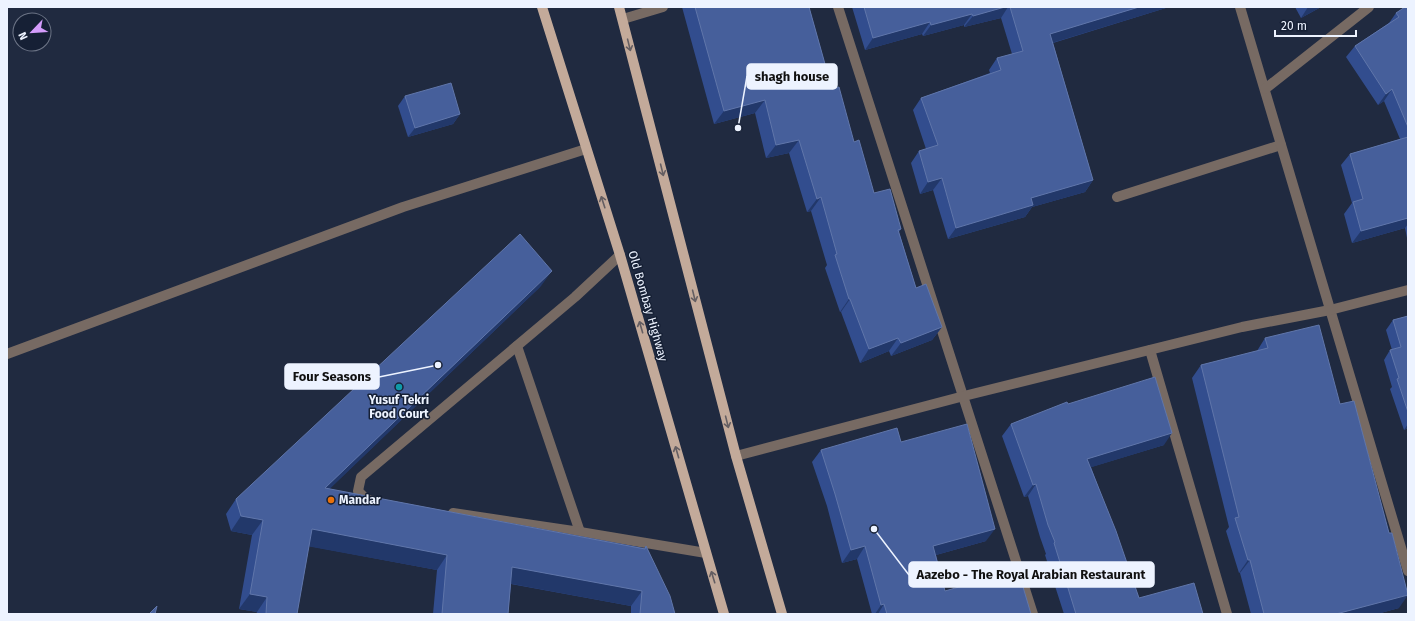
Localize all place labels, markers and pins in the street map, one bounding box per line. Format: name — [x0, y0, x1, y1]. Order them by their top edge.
callout: shagh house — [747, 64, 837, 89]
callout: Four Seasons — [285, 364, 379, 389]
marker: Yusuf Tekri Food Court — [394, 382, 404, 392]
place label: Yusuf Tekri Food Court — [368, 393, 429, 421]
place label: Mandar — [339, 493, 381, 507]
marker: Mandar — [326, 495, 336, 505]
callout: Aazebo - The Royal Arabian Restaurant — [909, 562, 1154, 587]

